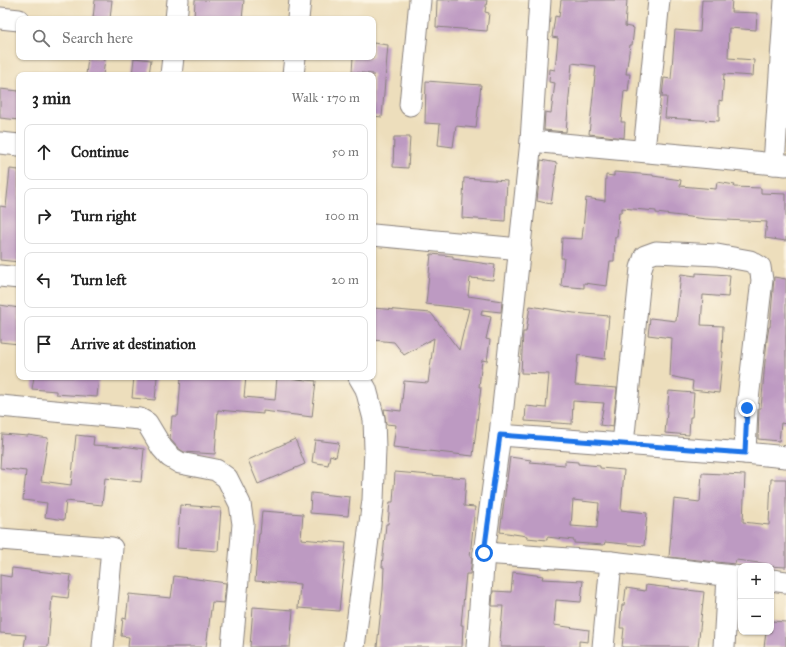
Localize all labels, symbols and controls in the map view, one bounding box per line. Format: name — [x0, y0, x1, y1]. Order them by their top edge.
search box — [16, 16, 376, 60]
icon: search — [30, 27, 52, 49]
text: Search here — [62, 29, 133, 47]
text: 3 min — [32, 88, 71, 109]
text: Walk · 170 m — [291, 90, 360, 106]
icon: ahead — [33, 141, 55, 163]
text: Continue — [71, 143, 129, 161]
text: 50 m — [332, 144, 359, 160]
icon: right — [33, 205, 55, 227]
text: Turn right — [71, 207, 136, 225]
text: 100 m — [325, 208, 359, 224]
icon: left — [33, 269, 55, 291]
text: Turn left — [71, 271, 127, 289]
text: 20 m — [331, 272, 359, 288]
icon: arrive — [33, 333, 55, 355]
text: Arrive at destination — [71, 335, 196, 353]
route end — [738, 399, 756, 417]
route start — [475, 544, 493, 562]
map controls — [738, 563, 774, 635]
button: + — [738, 563, 774, 599]
button: − — [738, 599, 774, 635]

